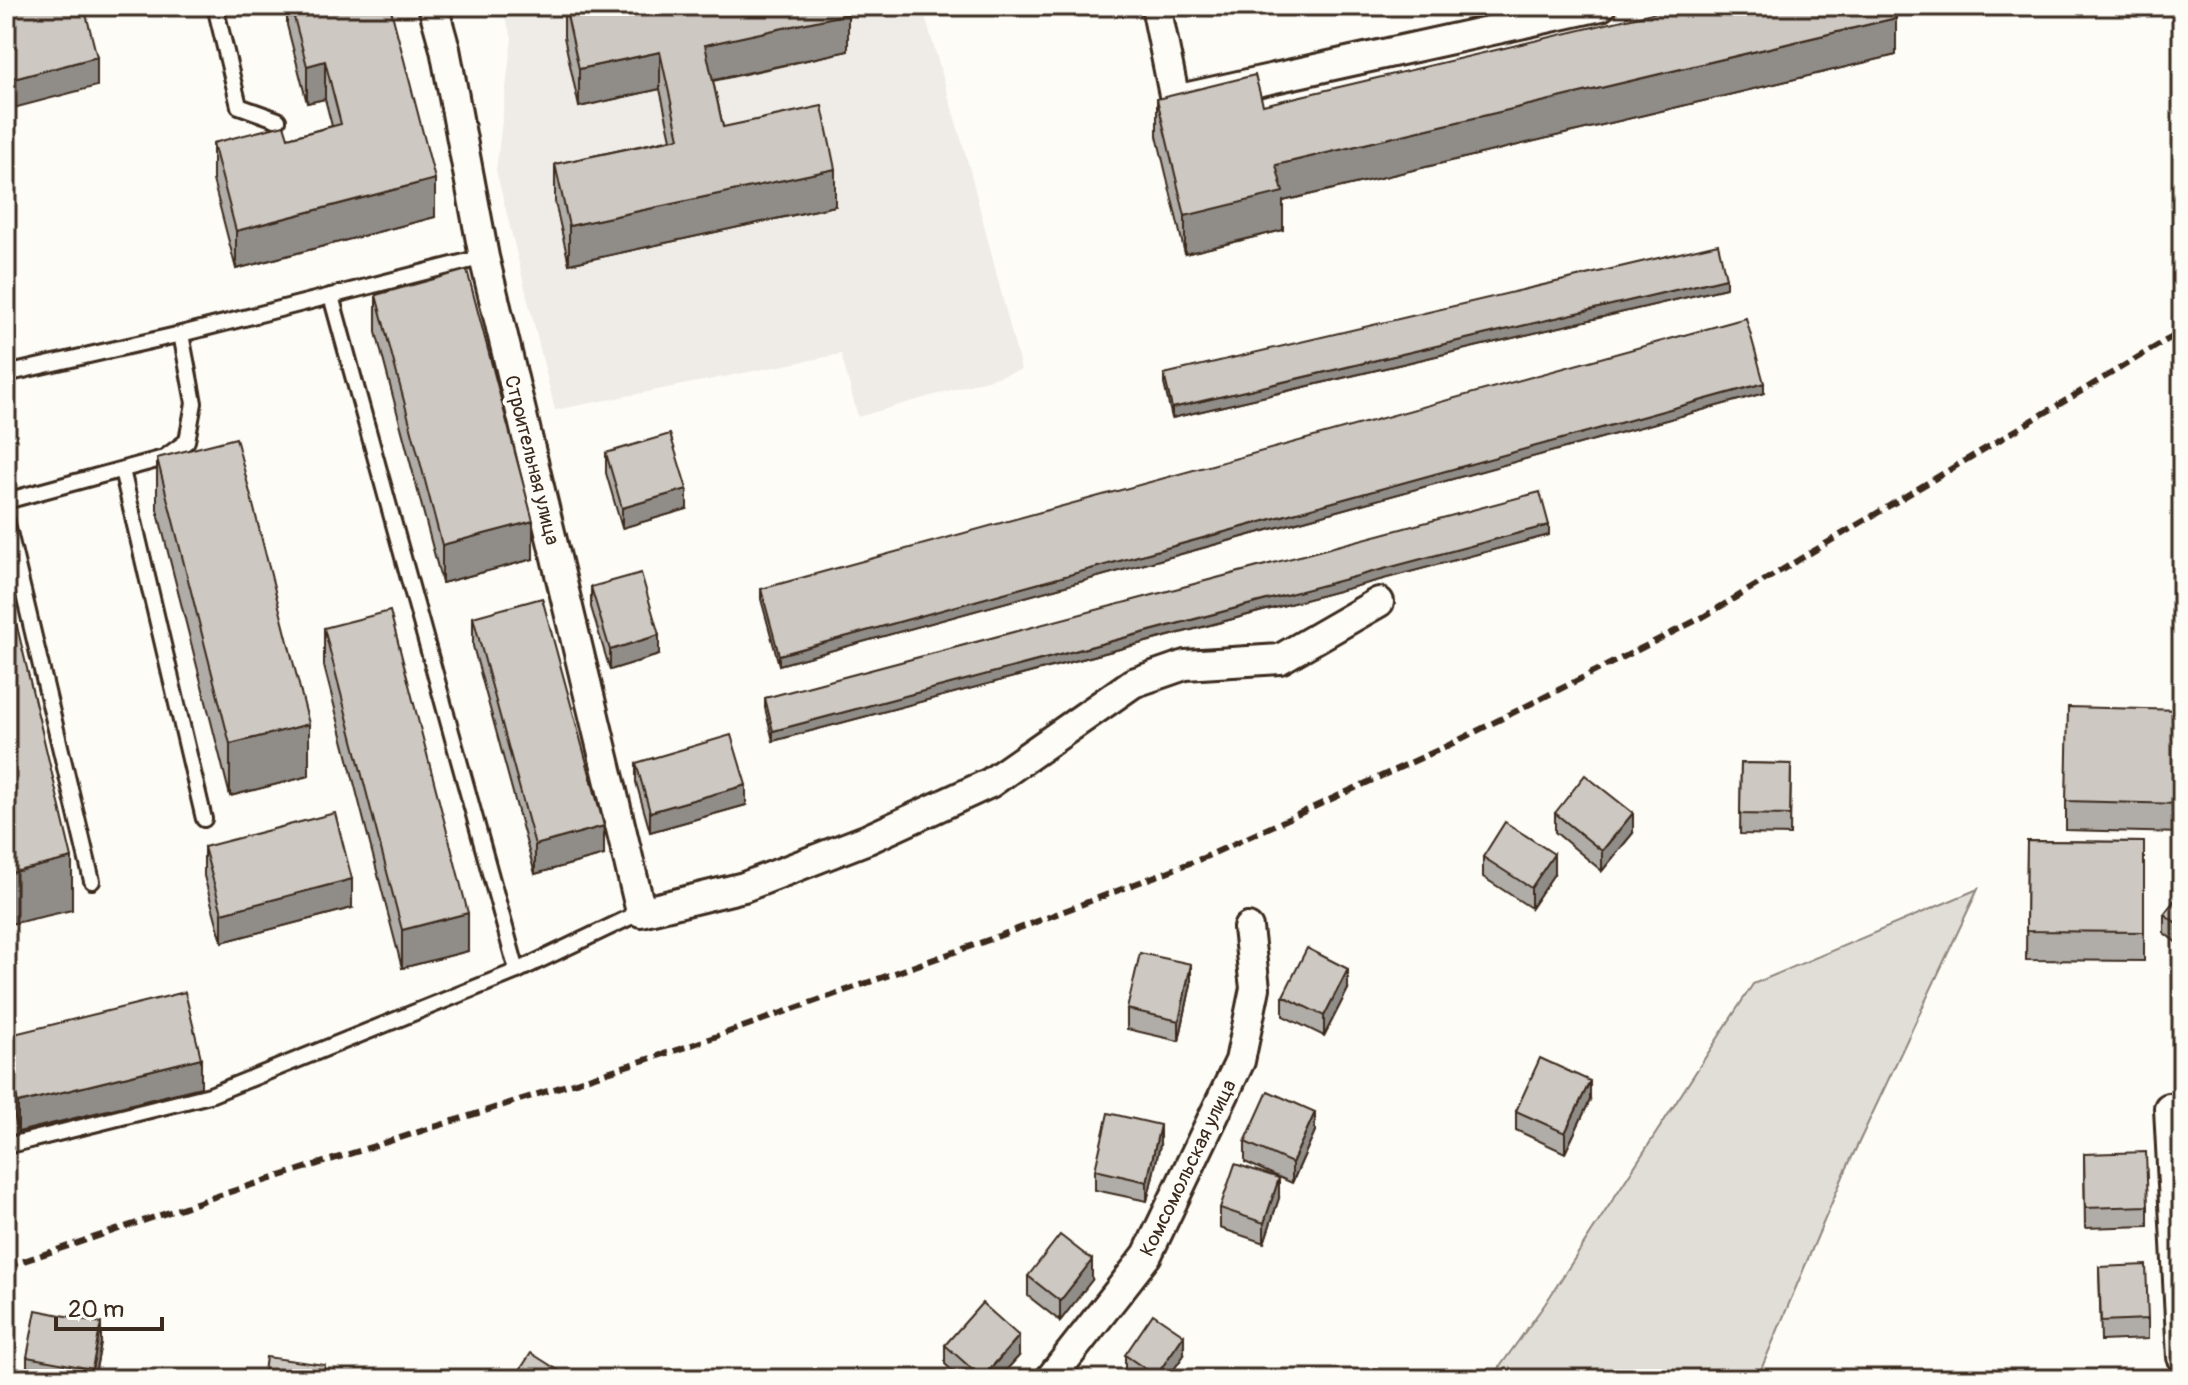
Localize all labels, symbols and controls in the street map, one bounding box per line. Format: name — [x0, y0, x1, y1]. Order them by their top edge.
street label: Строительная улица — [499, 373, 565, 547]
street label: Комсомольская улица — [1134, 1076, 1242, 1260]
scale bar — [56, 1281, 162, 1331]
text: 20 m — [68, 1295, 124, 1324]

